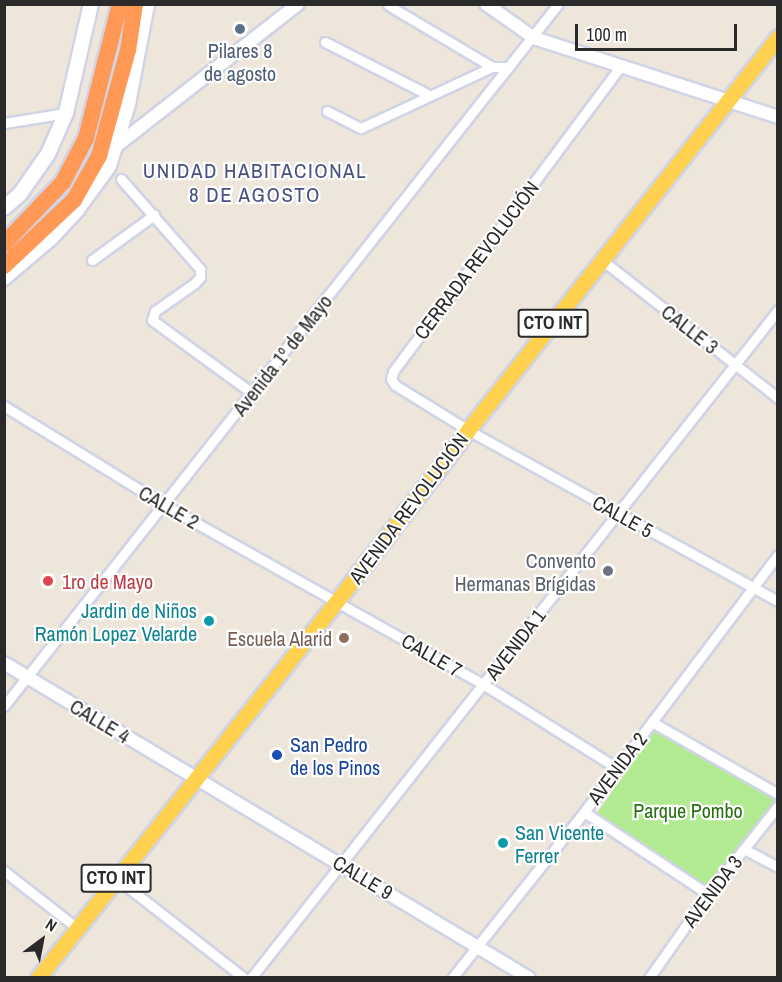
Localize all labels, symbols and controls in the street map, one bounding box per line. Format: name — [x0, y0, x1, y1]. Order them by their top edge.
scale bar — [578, 12, 740, 50]
marker: Pilares 8 de agosto — [233, 22, 247, 36]
text: 100 m — [586, 22, 627, 47]
place label: Pilares 8 de agosto — [204, 38, 276, 85]
district label: UNIDAD HABITACIONAL 8 DE AGOSTO — [143, 158, 367, 208]
street label: CERRADA REVOLUCIÓN — [408, 176, 544, 344]
street label: Avenida 1º de Mayo — [227, 290, 337, 420]
street label: CALLE 3 — [657, 299, 723, 359]
road number: CTO INT — [517, 308, 589, 338]
street label: AVENIDA REVOLUCIÓN — [343, 427, 473, 589]
street label: CALLE 2 — [135, 480, 203, 534]
street label: CALLE 5 — [588, 490, 658, 542]
place label: Convento Hermanas Brígidas — [455, 548, 596, 595]
marker: Convento Hermanas Brígidas — [601, 564, 615, 578]
place label: 1ro de Mayo — [62, 569, 153, 593]
marker: 1ro de Mayo — [39, 572, 57, 590]
place label: Jardin de Niños Ramón Lopez Velarde — [35, 598, 197, 645]
street label: AVENIDA 1 — [480, 603, 550, 685]
marker: Jardin de Niños Ramón Lopez Velarde — [202, 614, 216, 628]
place label: Escuela Alarid — [226, 626, 332, 650]
street label: CALLE 7 — [398, 628, 466, 682]
marker: Escuela Alarid — [337, 631, 351, 645]
street label: CALLE 4 — [66, 694, 134, 748]
street label: AVENIDA 2 — [582, 727, 652, 809]
place label: San Pedro de los Pinos — [290, 732, 380, 779]
marker: San Pedro de los Pinos — [268, 746, 286, 764]
park label: Parque Pombo — [633, 798, 743, 822]
place label: San Vicente Ferrer — [515, 820, 604, 867]
marker: San Vicente Ferrer — [496, 836, 510, 850]
street label: CALLE 9 — [329, 850, 397, 904]
street label: AVENIDA 3 — [677, 850, 747, 932]
road number: CTO INT — [80, 863, 152, 893]
north arrow — [12, 910, 72, 970]
text: N — [42, 913, 61, 937]

